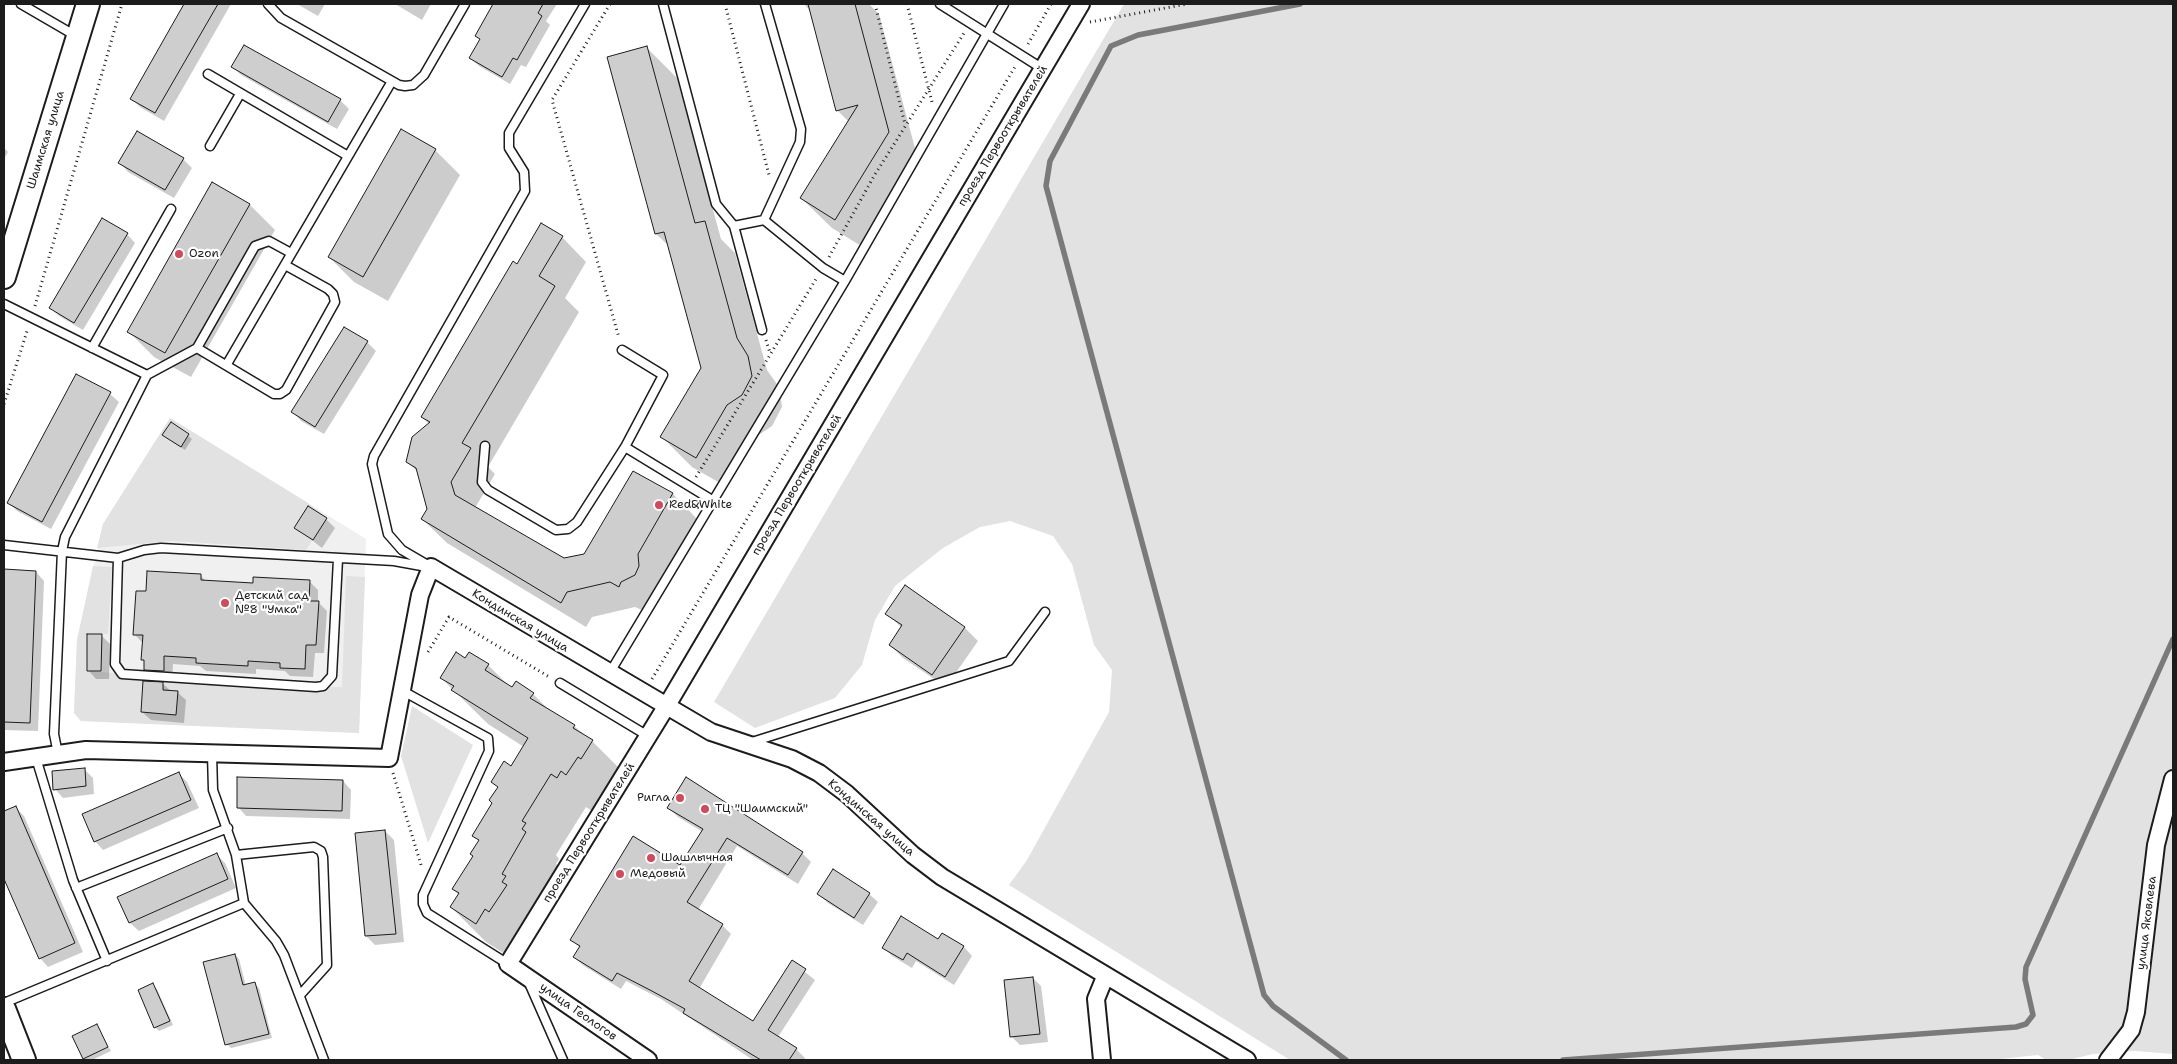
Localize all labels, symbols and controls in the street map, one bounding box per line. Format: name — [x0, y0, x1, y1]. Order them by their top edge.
street label: проезд Первооткрывателей — [955, 63, 1051, 209]
street label: Шаимская улица — [24, 89, 68, 191]
place label: Ozon — [189, 247, 219, 261]
marker: Ozon — [173, 248, 185, 260]
street label: проезд Первооткрывателей — [749, 412, 845, 558]
place label: Red&White — [669, 498, 732, 512]
marker: Red&White — [653, 499, 665, 511]
street label: Кондинская улица — [469, 586, 571, 656]
place label: Детский сад №8 "Умка" — [235, 589, 309, 617]
marker: Детский сад №8 "Умка" — [219, 597, 231, 609]
street label: проезд Первооткрывателей — [540, 760, 638, 906]
street label: Кондинская улица — [825, 776, 917, 860]
place label: Ригла — [637, 791, 670, 805]
marker: Ригла — [674, 792, 686, 804]
place label: ТЦ "Шаимский" — [715, 802, 808, 816]
marker: ТЦ "Шаимский" — [699, 803, 711, 815]
place label: Шашлычная — [661, 851, 733, 865]
marker: Шашлычная — [645, 852, 657, 864]
place label: Медовый — [630, 867, 686, 881]
marker: Медовый — [614, 868, 626, 880]
street label: улица Яковлева — [2134, 875, 2160, 971]
street label: улица Геологов — [537, 980, 619, 1044]

